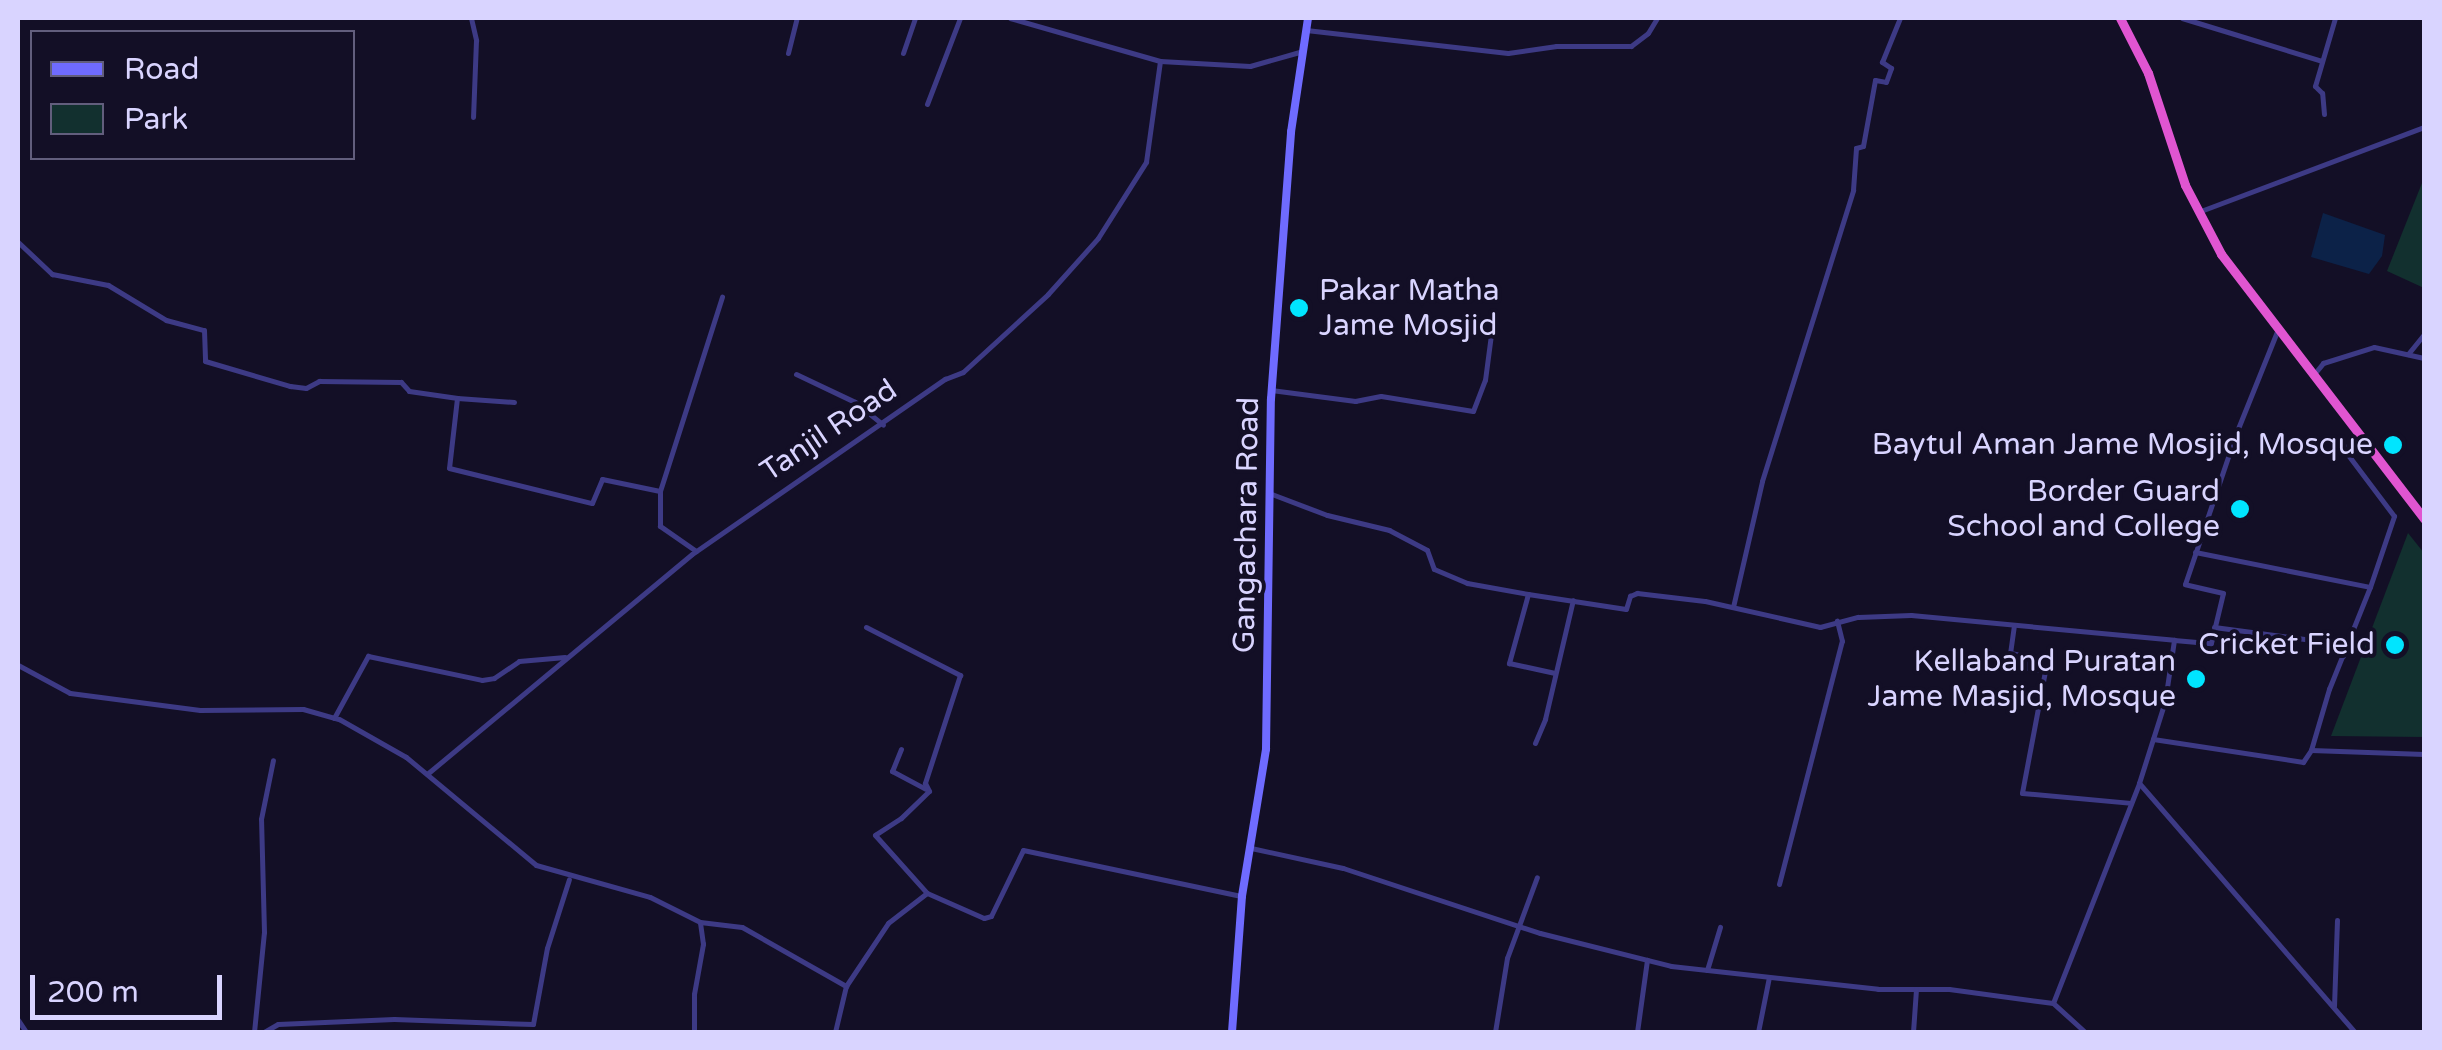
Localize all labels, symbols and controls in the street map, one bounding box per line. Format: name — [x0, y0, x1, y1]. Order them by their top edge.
legend — [30, 30, 355, 160]
text: Road — [124, 51, 199, 88]
text: Park — [124, 101, 188, 138]
place label: Pakar Matha Jame Mosjid — [1319, 273, 1500, 344]
marker: Pakar Matha Jame Mosjid — [1288, 297, 1310, 319]
street label: Tanjil Road — [754, 372, 904, 490]
street label: Gangachara Road — [1227, 397, 1267, 653]
place label: Baytul Aman Jame Mosjid, Mosque — [1872, 427, 2373, 463]
marker: Baytul Aman Jame Mosjid, Mosque — [2382, 434, 2404, 456]
place label: Border Guard School and College — [1947, 474, 2220, 544]
marker: Border Guard School and College — [2229, 498, 2251, 520]
place label: Cricket Field — [2198, 627, 2375, 663]
marker: Cricket Field — [2384, 634, 2406, 656]
place label: Kellaband Puratan Jame Masjid, Mosque — [1868, 644, 2176, 714]
marker: Kellaband Puratan Jame Masjid, Mosque — [2185, 668, 2207, 690]
scale bar — [35, 955, 228, 1017]
text: 200 m — [47, 974, 139, 1011]

